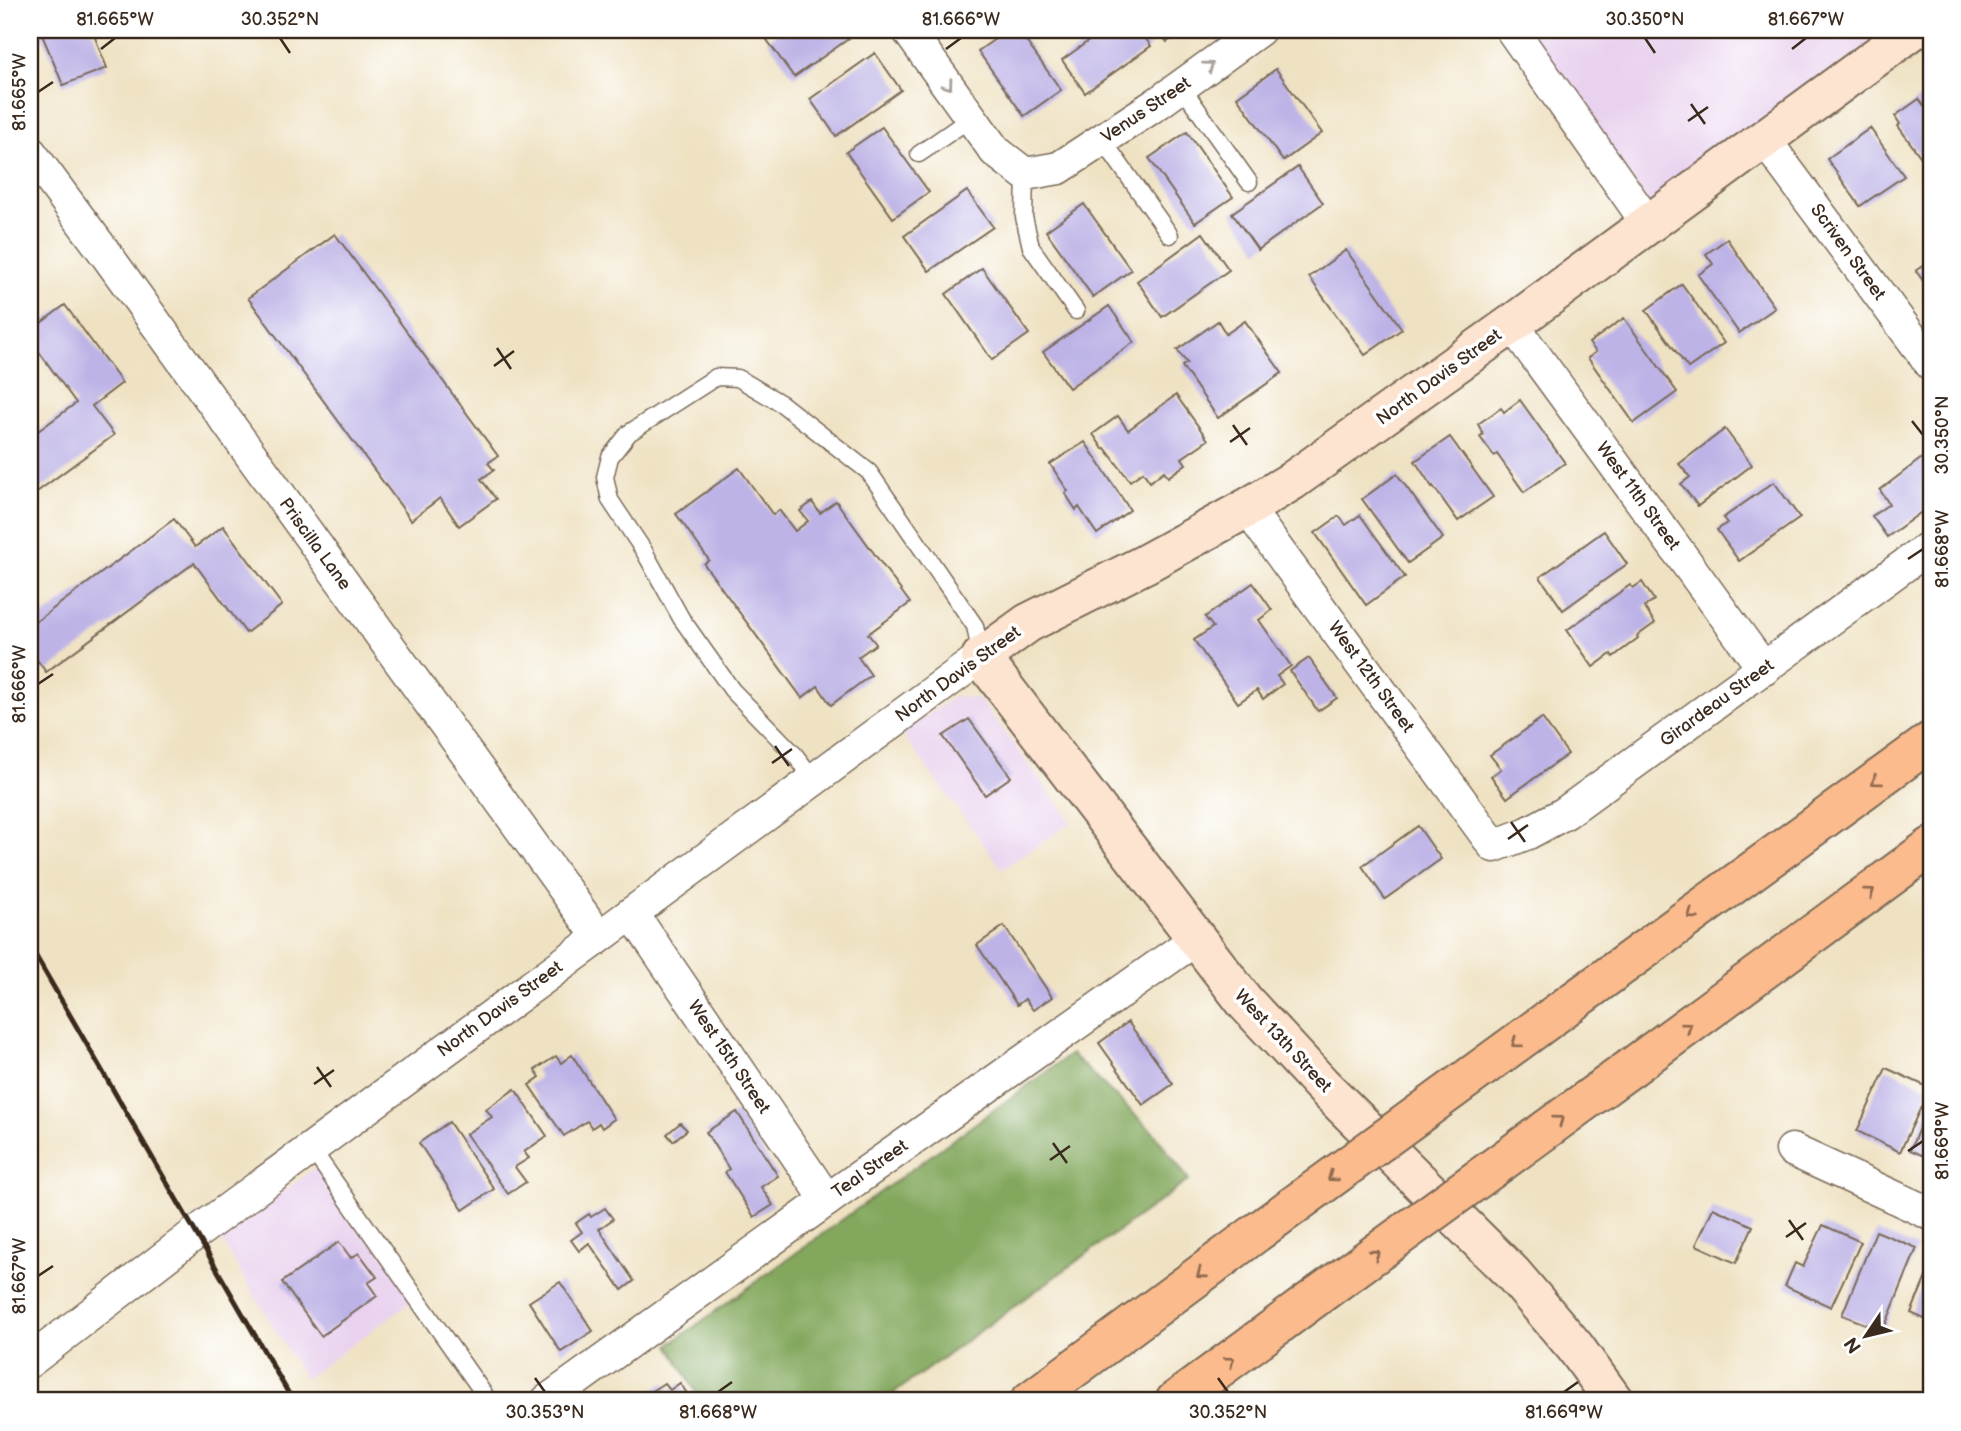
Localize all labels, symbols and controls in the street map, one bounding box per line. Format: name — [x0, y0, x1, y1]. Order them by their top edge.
text: 81.665°W — [76, 9, 154, 30]
text: 30.352°N — [241, 9, 319, 30]
text: 81.666°W — [922, 9, 1001, 30]
text: 30.350°N — [1606, 9, 1684, 30]
text: 81.667°W — [1768, 9, 1845, 30]
text: 81.665°W — [9, 53, 30, 131]
one-way arrow — [1201, 62, 1214, 74]
street label: Venus Street — [1097, 72, 1195, 148]
one-way arrow — [940, 77, 952, 90]
street label: Scriven Street — [1806, 200, 1890, 305]
street label: North Davis Street — [1372, 324, 1506, 429]
text: 30.350°N — [1932, 396, 1953, 474]
street label: West 11th Street — [1592, 438, 1685, 555]
street label: Priscilla Lane — [275, 494, 356, 594]
text: 81.668°W — [1932, 509, 1953, 588]
street label: West 12th Street — [1324, 617, 1419, 737]
street label: North Davis Street — [891, 621, 1025, 726]
text: 81.666°W — [9, 644, 30, 723]
street label: Girardeau Street — [1656, 654, 1778, 751]
one-way arrow — [1871, 773, 1884, 785]
one-way arrow — [1862, 888, 1875, 900]
one-way arrow — [1687, 907, 1700, 919]
street label: North Davis Street — [433, 956, 567, 1061]
street label: West 13th Street — [1230, 985, 1336, 1097]
street label: West 15th Street — [683, 996, 775, 1118]
one-way arrow — [1679, 1023, 1692, 1035]
one-way arrow — [1511, 1035, 1524, 1047]
text: 81.669°W — [1932, 1101, 1953, 1180]
one-way arrow — [1551, 1116, 1564, 1129]
street label: Teal Street — [828, 1135, 912, 1203]
one-way arrow — [1328, 1169, 1340, 1181]
text: 81.667°W — [9, 1237, 30, 1314]
one-way arrow — [1367, 1250, 1380, 1262]
one-way arrow — [1196, 1266, 1209, 1278]
north arrow — [1832, 1302, 1902, 1372]
text: N — [1840, 1332, 1867, 1357]
one-way arrow — [1222, 1357, 1235, 1369]
text: 30.353°N — [505, 1402, 585, 1423]
text: 81.668°W — [679, 1402, 758, 1423]
text: 30.352°N — [1189, 1402, 1267, 1423]
text: 81.669°W — [1525, 1402, 1604, 1423]

